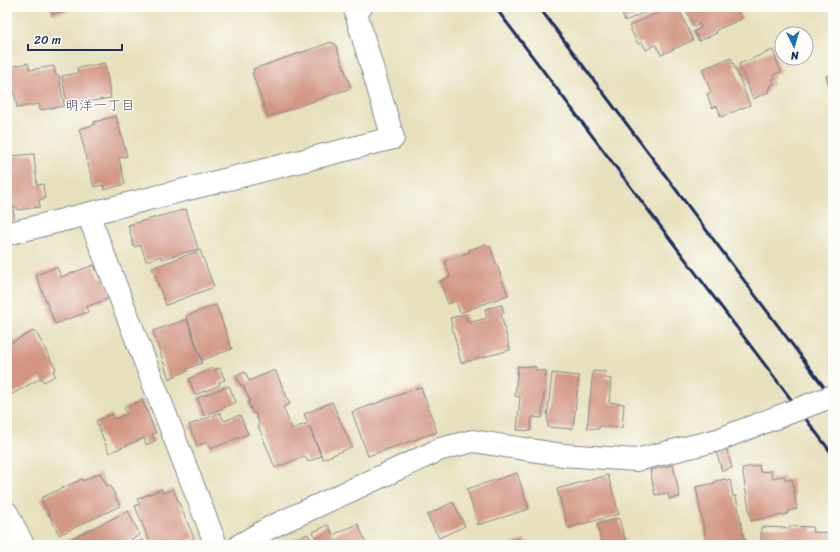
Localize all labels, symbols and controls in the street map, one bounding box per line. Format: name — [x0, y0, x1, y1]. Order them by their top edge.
scale bar — [28, 26, 122, 52]
north arrow — [774, 26, 814, 66]
text: 20 m — [34, 29, 61, 51]
text: N — [790, 46, 800, 65]
district label: 明洋一丁目 — [65, 93, 135, 118]

